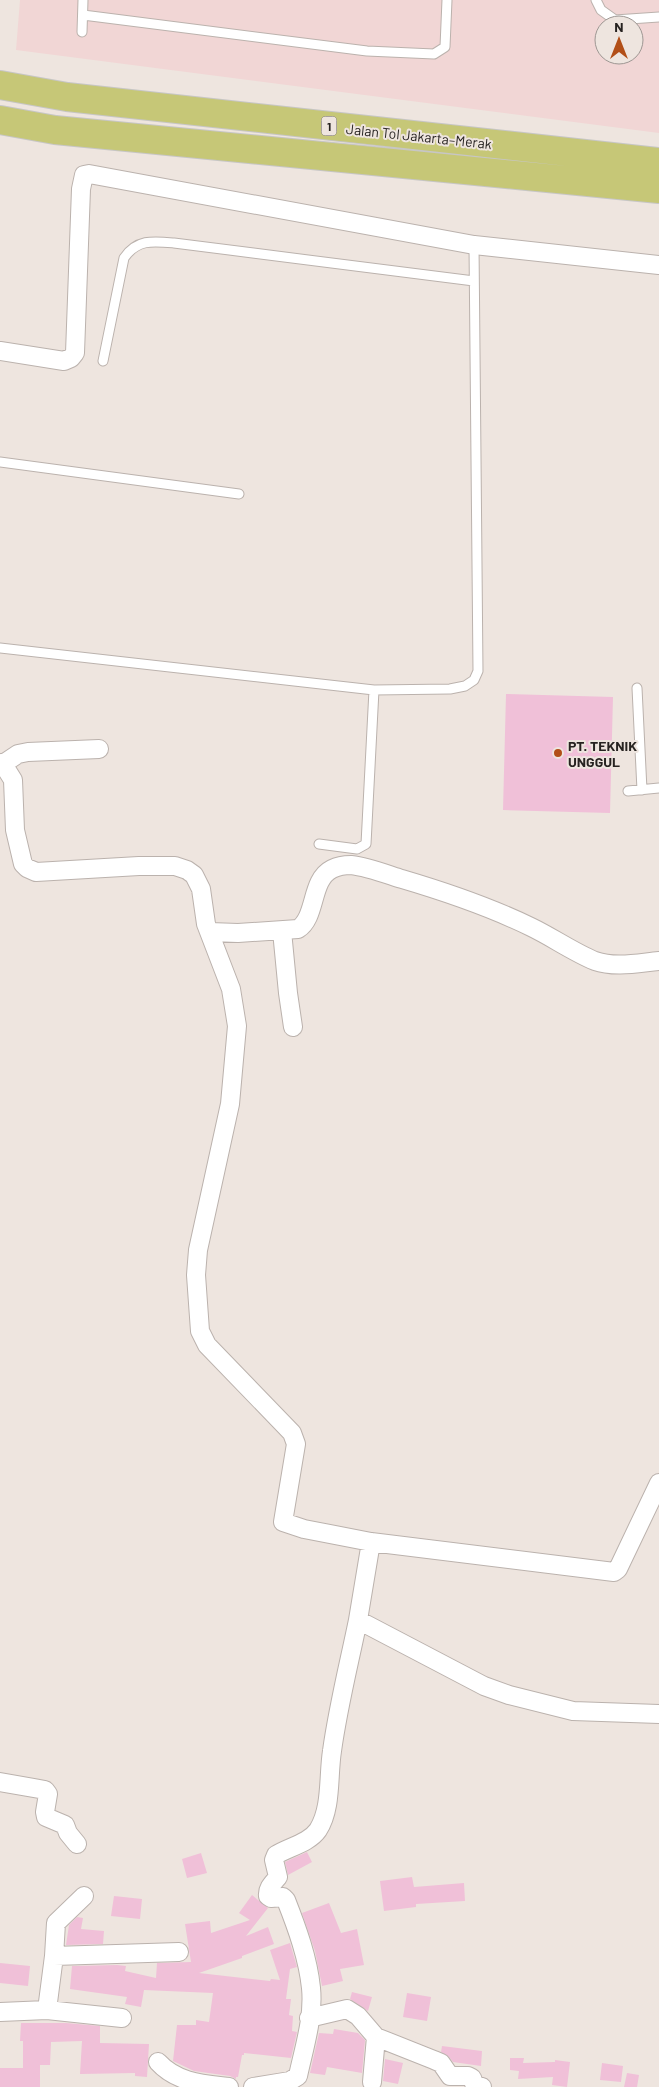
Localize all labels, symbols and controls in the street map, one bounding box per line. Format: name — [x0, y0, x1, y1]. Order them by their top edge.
north arrow — [594, 15, 644, 65]
text: N — [614, 18, 624, 35]
road number: 1 — [322, 116, 336, 136]
street label: Jalan Tol Jakarta–Merak — [345, 120, 493, 152]
place label: PT. TEKNIK UNGGUL — [568, 737, 637, 770]
marker: PT. TEKNIK UNGGUL — [552, 747, 564, 759]

